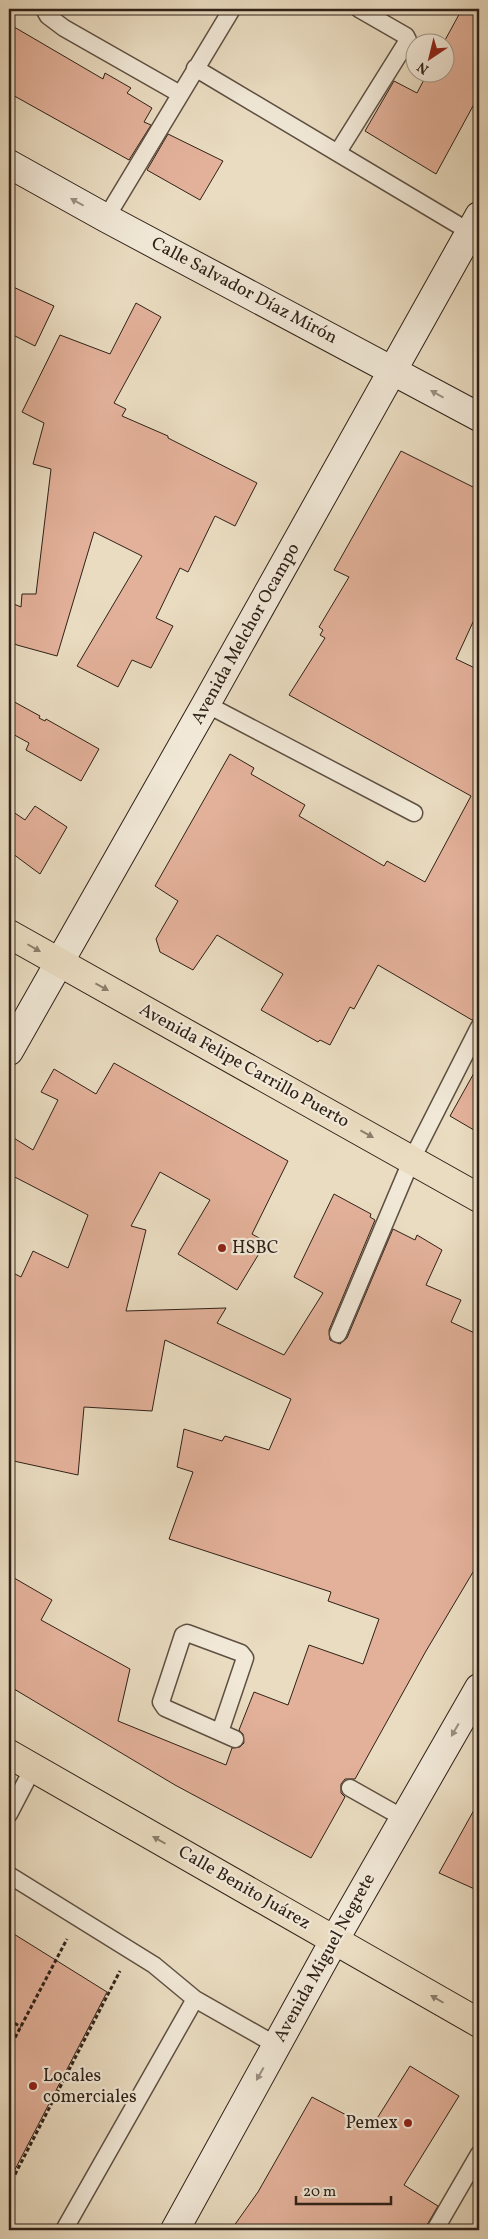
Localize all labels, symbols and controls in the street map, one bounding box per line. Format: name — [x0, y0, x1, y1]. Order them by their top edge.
north arrow — [406, 32, 456, 82]
text: N — [414, 57, 433, 78]
one-way arrow — [70, 198, 84, 206]
street label: Calle Salvador Díaz Mirón — [147, 231, 342, 351]
one-way arrow — [429, 390, 444, 398]
street label: Avenida Melchor Ocampo — [186, 539, 306, 729]
one-way arrow — [28, 944, 41, 953]
one-way arrow — [96, 982, 109, 991]
street label: Avenida Felipe Carrillo Puerto — [134, 998, 354, 1134]
one-way arrow — [359, 1130, 374, 1138]
place label: HSBC — [232, 1236, 278, 1261]
marker: HSBC — [216, 1242, 228, 1254]
one-way arrow — [451, 1723, 459, 1738]
one-way arrow — [152, 1836, 167, 1844]
street label: Calle Benito Juárez — [173, 1840, 315, 1936]
street label: Avenida Miguel Negrete — [268, 1869, 382, 2047]
one-way arrow — [431, 1994, 444, 2003]
place label: Locales comerciales — [43, 2064, 137, 2110]
one-way arrow — [256, 2067, 265, 2080]
marker: Locales comerciales — [27, 2080, 39, 2092]
place label: Pemex — [346, 2111, 398, 2136]
marker: Pemex — [402, 2117, 414, 2129]
scale bar — [296, 2174, 390, 2206]
text: 20 m — [303, 2182, 336, 2203]

